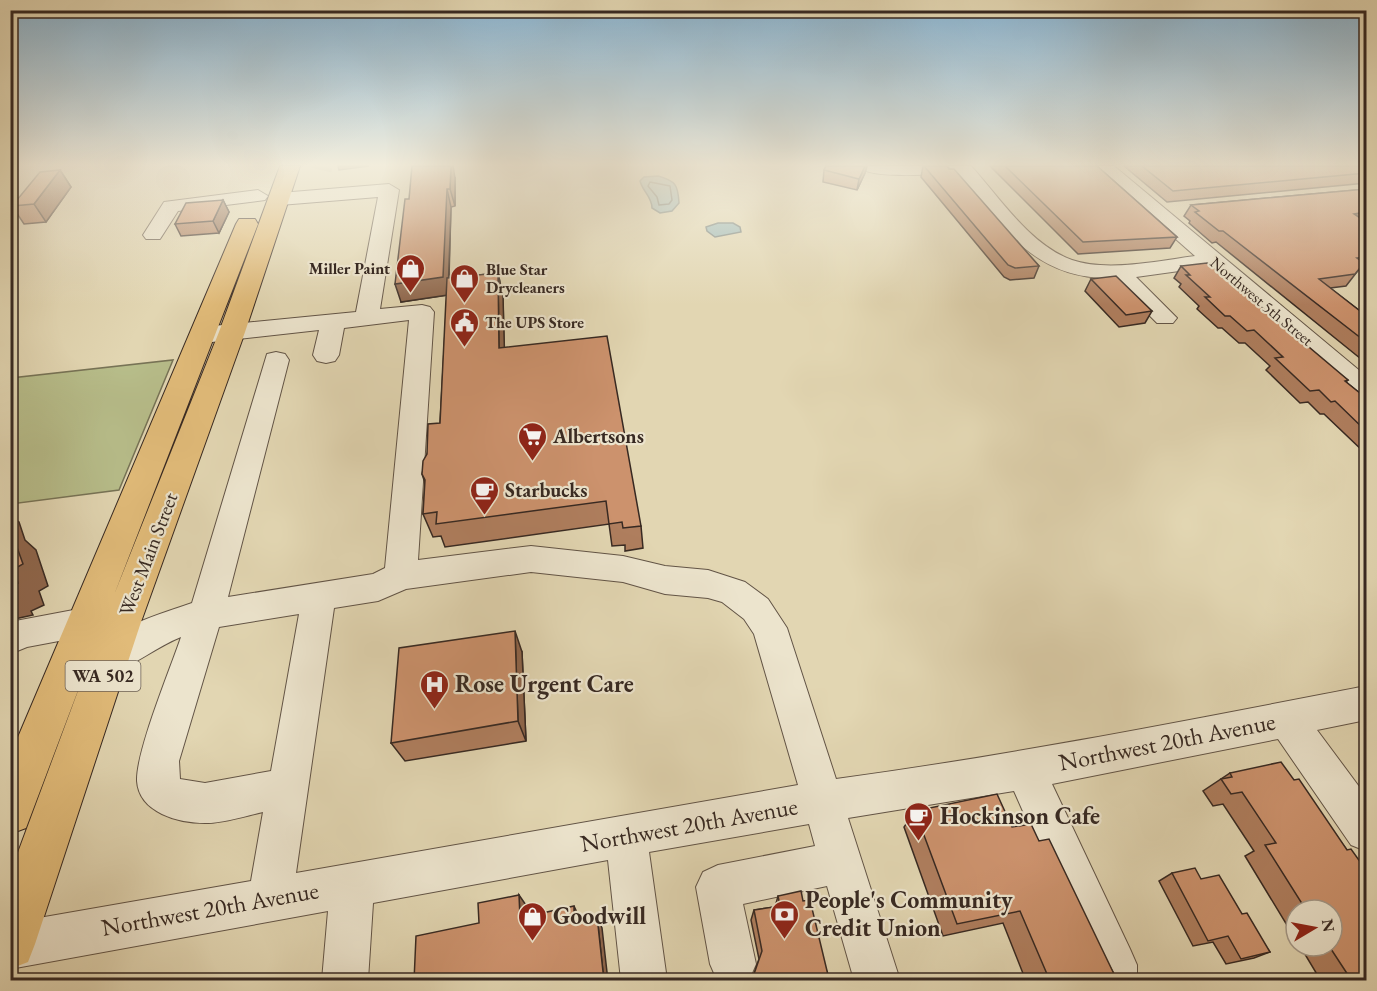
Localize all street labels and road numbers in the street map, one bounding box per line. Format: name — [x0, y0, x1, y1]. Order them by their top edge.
street label: Northwest 5th Street — [1206, 252, 1318, 351]
street label: West Main Street — [113, 488, 184, 619]
road number: WA 502 — [66, 661, 140, 691]
street label: Northwest 20th Avenue — [1056, 705, 1278, 778]
street label: Northwest 20th Avenue — [578, 790, 800, 859]
street label: Northwest 20th Avenue — [99, 874, 321, 943]

